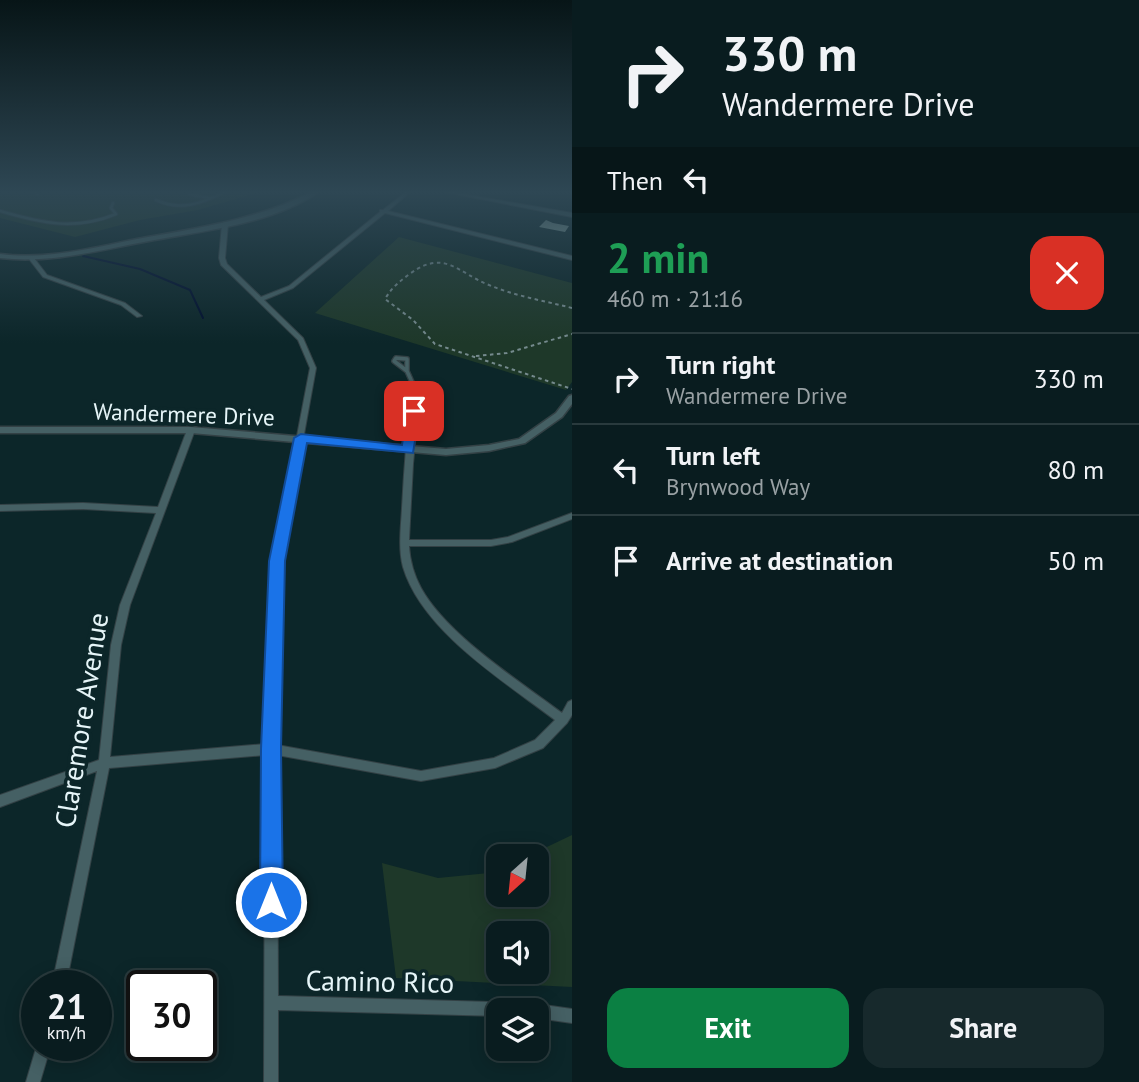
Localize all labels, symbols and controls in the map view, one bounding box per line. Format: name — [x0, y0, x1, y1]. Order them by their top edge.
text: 330 m — [722, 21, 857, 85]
icon: right — [607, 28, 698, 119]
text: Wandermere Drive — [722, 83, 975, 125]
icon: left — [677, 161, 715, 199]
text: Then — [607, 164, 663, 197]
text: 2 min — [607, 230, 709, 285]
button: close — [1030, 236, 1104, 310]
text: 460 m · 21:16 — [607, 284, 743, 313]
text: Turn right — [666, 348, 775, 381]
icon: right — [607, 360, 645, 398]
text: 330 m — [1033, 362, 1104, 395]
pin — [384, 381, 444, 441]
text: Wandermere Drive — [666, 381, 848, 410]
icon: arrive — [395, 392, 433, 430]
street label: Wandermere Drive — [93, 396, 275, 432]
text: Turn left — [666, 439, 760, 472]
icon: left — [607, 451, 645, 489]
text: 80 m — [1048, 453, 1104, 486]
text: Brynwood Way — [666, 472, 810, 501]
icon: arrive — [607, 542, 645, 580]
text: Arrive at destination — [666, 544, 893, 577]
text: 50 m — [1048, 544, 1104, 577]
street label: Claremore Avenue — [46, 610, 116, 830]
north arrow — [486, 844, 550, 906]
map controls — [486, 844, 549, 1061]
position arrow — [234, 865, 308, 939]
button: sound — [486, 921, 549, 984]
street label: Camino Rico — [305, 961, 455, 1001]
speed limit sign: 30 — [126, 970, 217, 1061]
text: 21 — [47, 983, 86, 1029]
button: Exit — [607, 988, 849, 1068]
button: Share — [863, 988, 1104, 1068]
button: layers — [486, 998, 549, 1061]
text: km/h — [47, 1021, 86, 1044]

